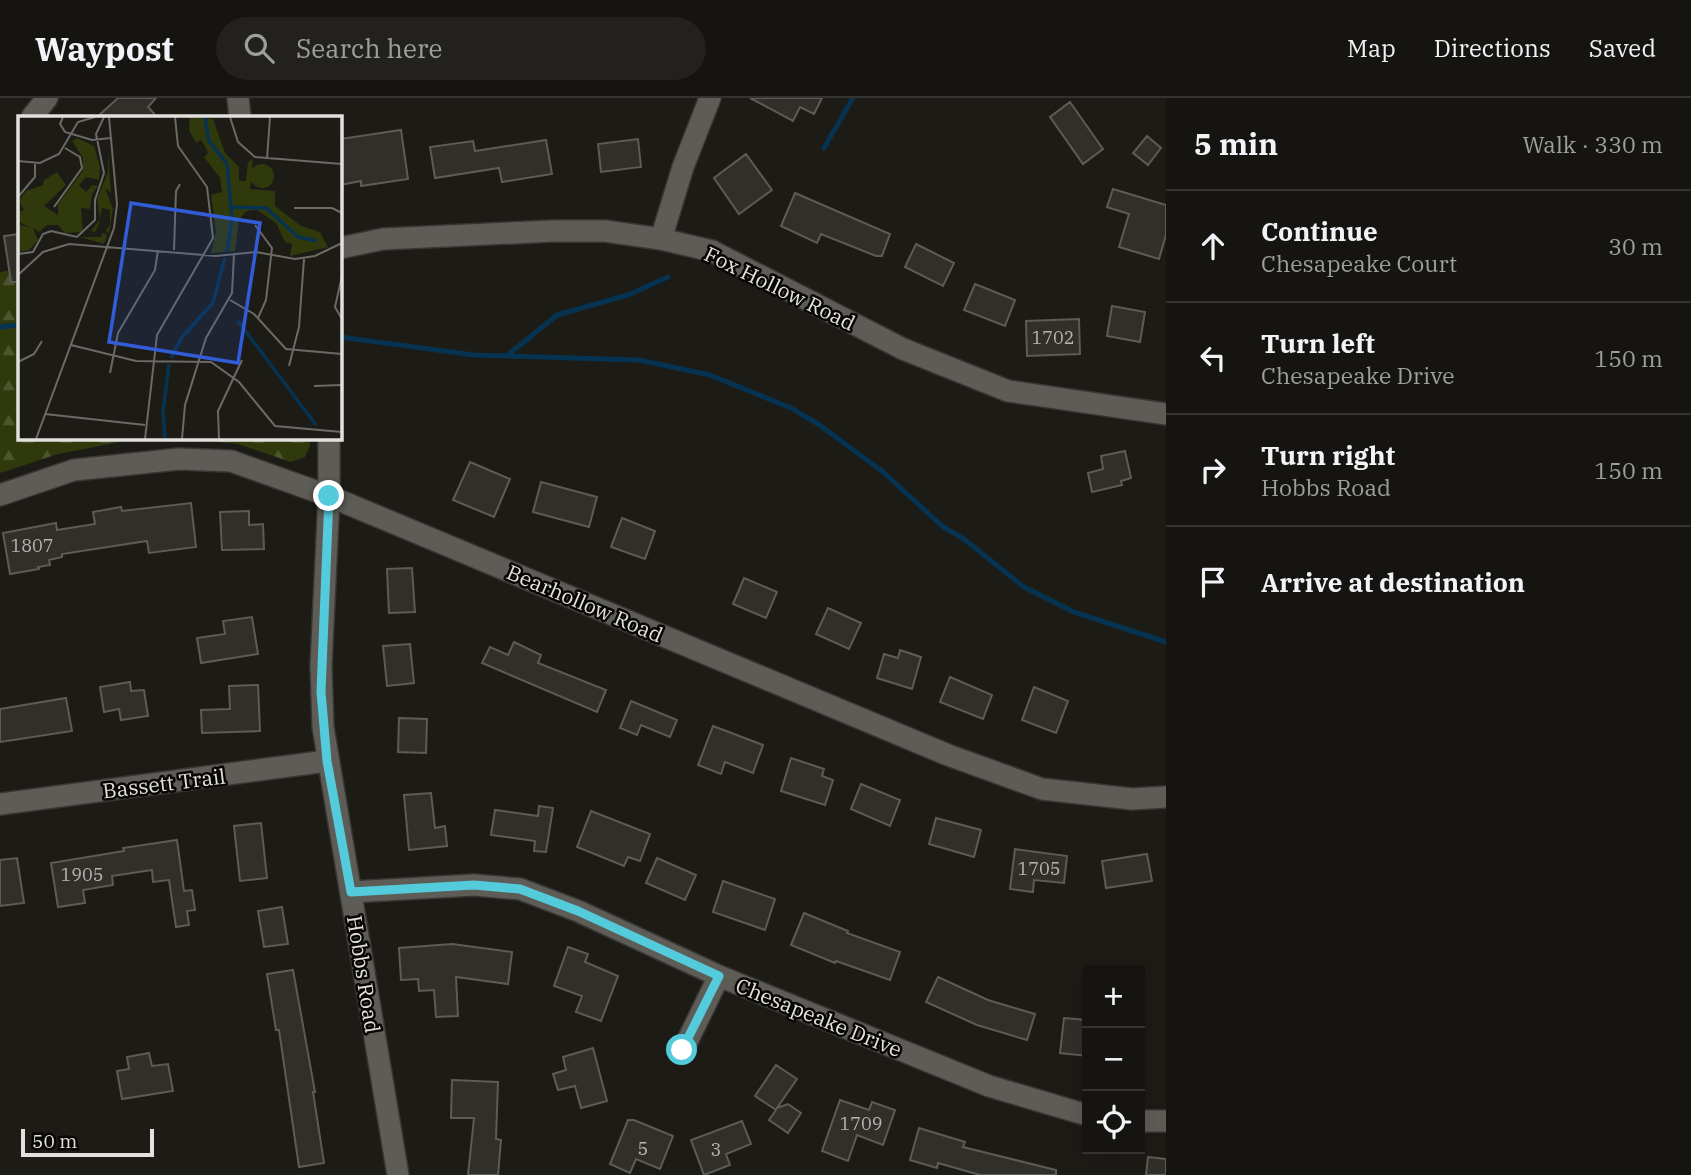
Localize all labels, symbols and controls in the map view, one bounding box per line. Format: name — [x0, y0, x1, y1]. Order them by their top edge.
search box — [216, 17, 706, 80]
text: Waypost — [35, 27, 174, 70]
icon: search — [240, 29, 278, 67]
text: Search here — [296, 31, 442, 65]
text: Map — [1347, 32, 1396, 64]
text: Directions — [1434, 32, 1551, 64]
text: Saved — [1589, 32, 1656, 64]
inset map — [18, 116, 341, 439]
text: 5 min — [1194, 124, 1278, 163]
text: Walk · 330 m — [1522, 129, 1663, 159]
text: Continue — [1261, 214, 1378, 248]
icon: ahead — [1194, 227, 1232, 265]
text: 30 m — [1608, 231, 1663, 261]
street label: Fox Hollow Road — [700, 239, 860, 337]
text: Chesapeake Court — [1261, 248, 1457, 278]
house number: 1702 — [1031, 326, 1075, 349]
text: Turn left — [1261, 326, 1375, 360]
icon: left — [1194, 339, 1232, 377]
text: 150 m — [1594, 343, 1663, 373]
text: Chesapeake Drive — [1261, 360, 1455, 390]
text: Turn right — [1261, 438, 1395, 472]
icon: right — [1194, 451, 1232, 489]
text: 150 m — [1594, 455, 1663, 485]
text: Hobbs Road — [1261, 472, 1391, 502]
route end — [313, 480, 344, 511]
house number: 1807 — [10, 534, 54, 557]
street label: Bearhollow Road — [503, 558, 667, 649]
icon: arrive — [1194, 563, 1232, 601]
text: Arrive at destination — [1261, 565, 1525, 599]
street label: Bassett Trail — [101, 762, 227, 804]
house number: 1705 — [1017, 857, 1061, 880]
house number: 1905 — [60, 863, 104, 886]
street label: Hobbs Road — [341, 913, 387, 1035]
map controls — [1082, 965, 1145, 1154]
button: + — [1082, 965, 1145, 1028]
street label: Chesapeake Drive — [732, 971, 906, 1063]
button: − — [1082, 1028, 1145, 1091]
route start — [666, 1034, 697, 1065]
button: locate — [1082, 1091, 1145, 1154]
house number: 1709 — [839, 1112, 883, 1135]
scale bar — [21, 1126, 154, 1158]
text: 50 m — [32, 1129, 77, 1153]
house number: 5 — [638, 1137, 648, 1160]
house number: 3 — [711, 1138, 721, 1161]

